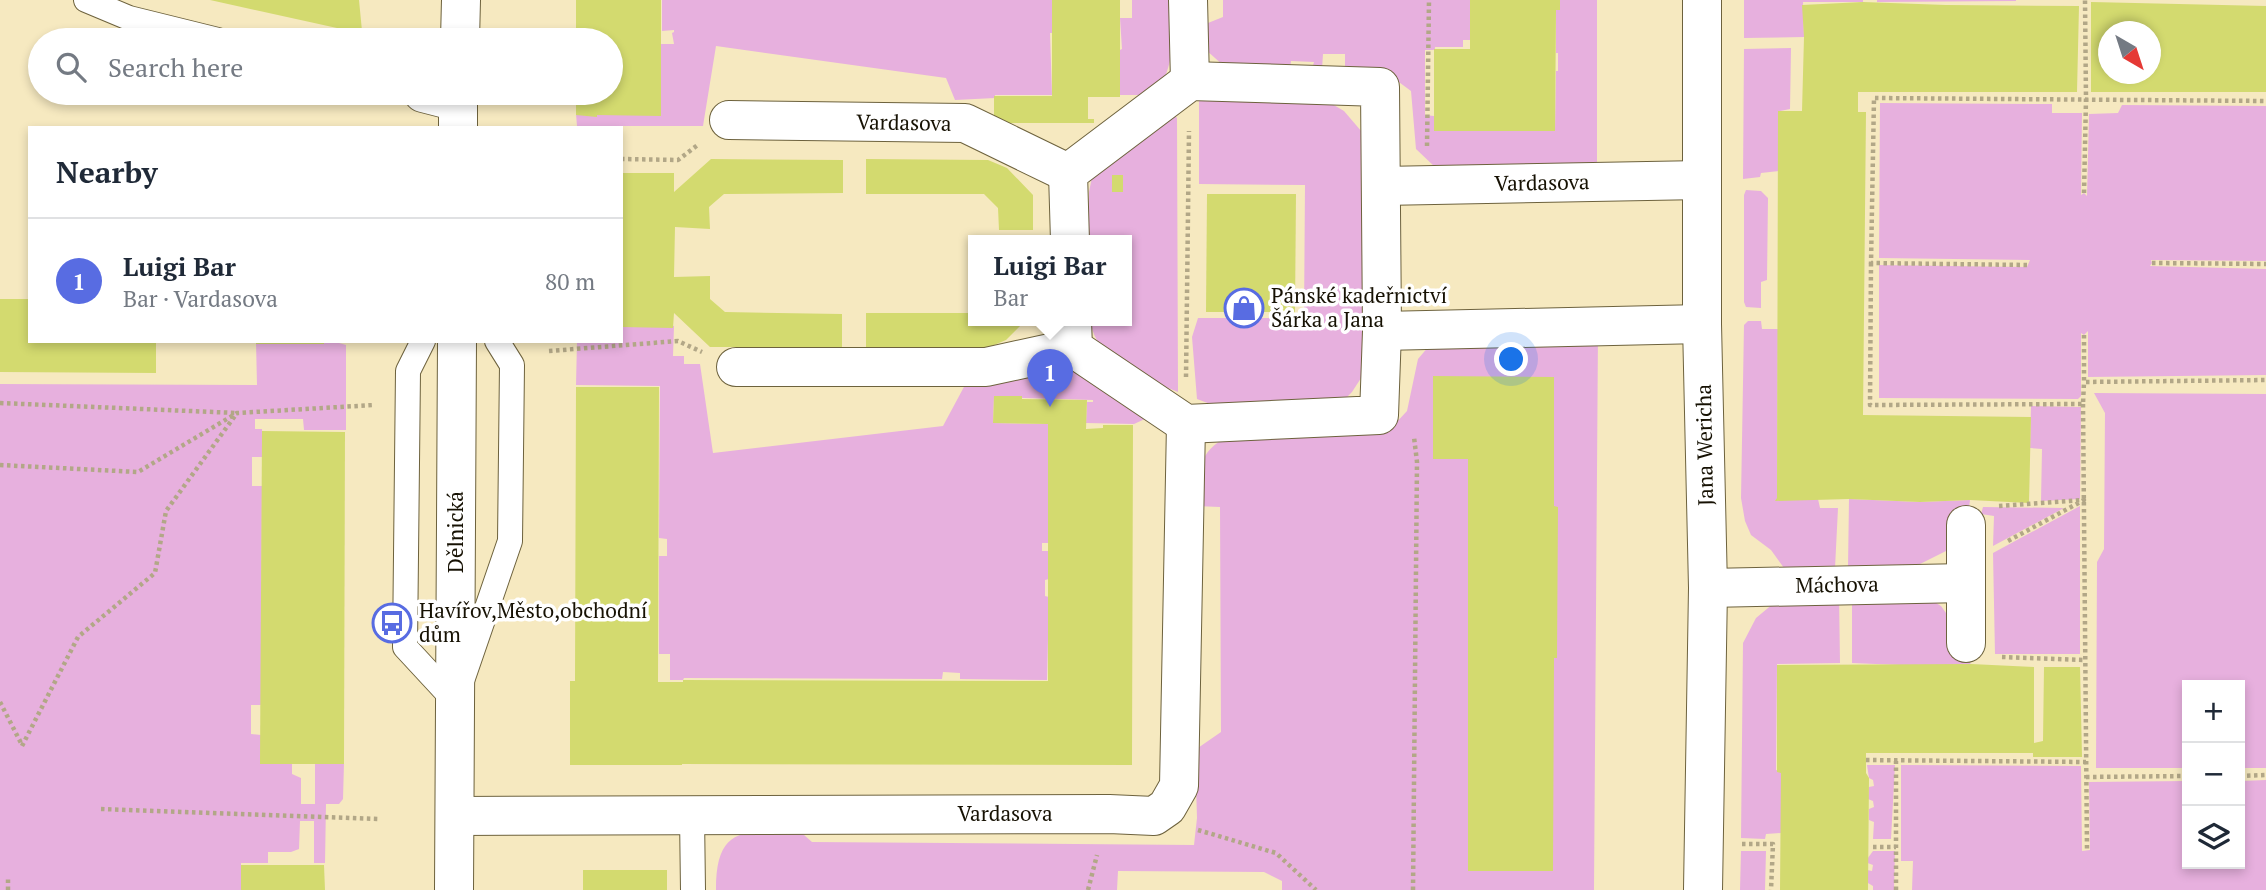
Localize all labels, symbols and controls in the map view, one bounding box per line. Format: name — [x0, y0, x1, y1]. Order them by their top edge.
north arrow — [2098, 21, 2161, 84]
search box — [28, 28, 623, 105]
icon: search — [52, 48, 90, 86]
text: Search here — [108, 50, 243, 84]
street label: Vardasova — [856, 107, 952, 137]
text: Nearby — [56, 152, 158, 192]
street label: Vardasova — [1494, 167, 1590, 197]
popup — [968, 235, 1132, 326]
text: Luigi Bar — [994, 248, 1106, 282]
text: Luigi Bar — [123, 249, 236, 283]
text: 1 — [73, 266, 86, 297]
text: 80 m — [545, 266, 595, 297]
place label: Pánské kadeřnictví Šárka a Jana — [1271, 281, 1448, 333]
text: Bar — [994, 282, 1028, 313]
text: Bar · Vardasova — [123, 283, 278, 314]
shop icon: Pánské kadeřnictví Šárka a Jana — [1223, 287, 1265, 329]
your location — [1494, 342, 1528, 376]
pin: 1 — [1027, 349, 1073, 407]
street label: Jana Wericha — [1689, 383, 1719, 506]
street label: Dělnická — [441, 491, 469, 573]
street label: Máchova — [1795, 569, 1879, 599]
place label: Havířov,Město,obchodní dům — [419, 596, 648, 648]
bus stop icon: Havířov,Město,obchodní dům — [371, 602, 413, 644]
map controls — [2182, 680, 2245, 869]
button: + — [2182, 680, 2245, 743]
button: − — [2182, 743, 2245, 806]
street label: Vardasova — [957, 799, 1053, 827]
button: layers — [2182, 806, 2245, 869]

